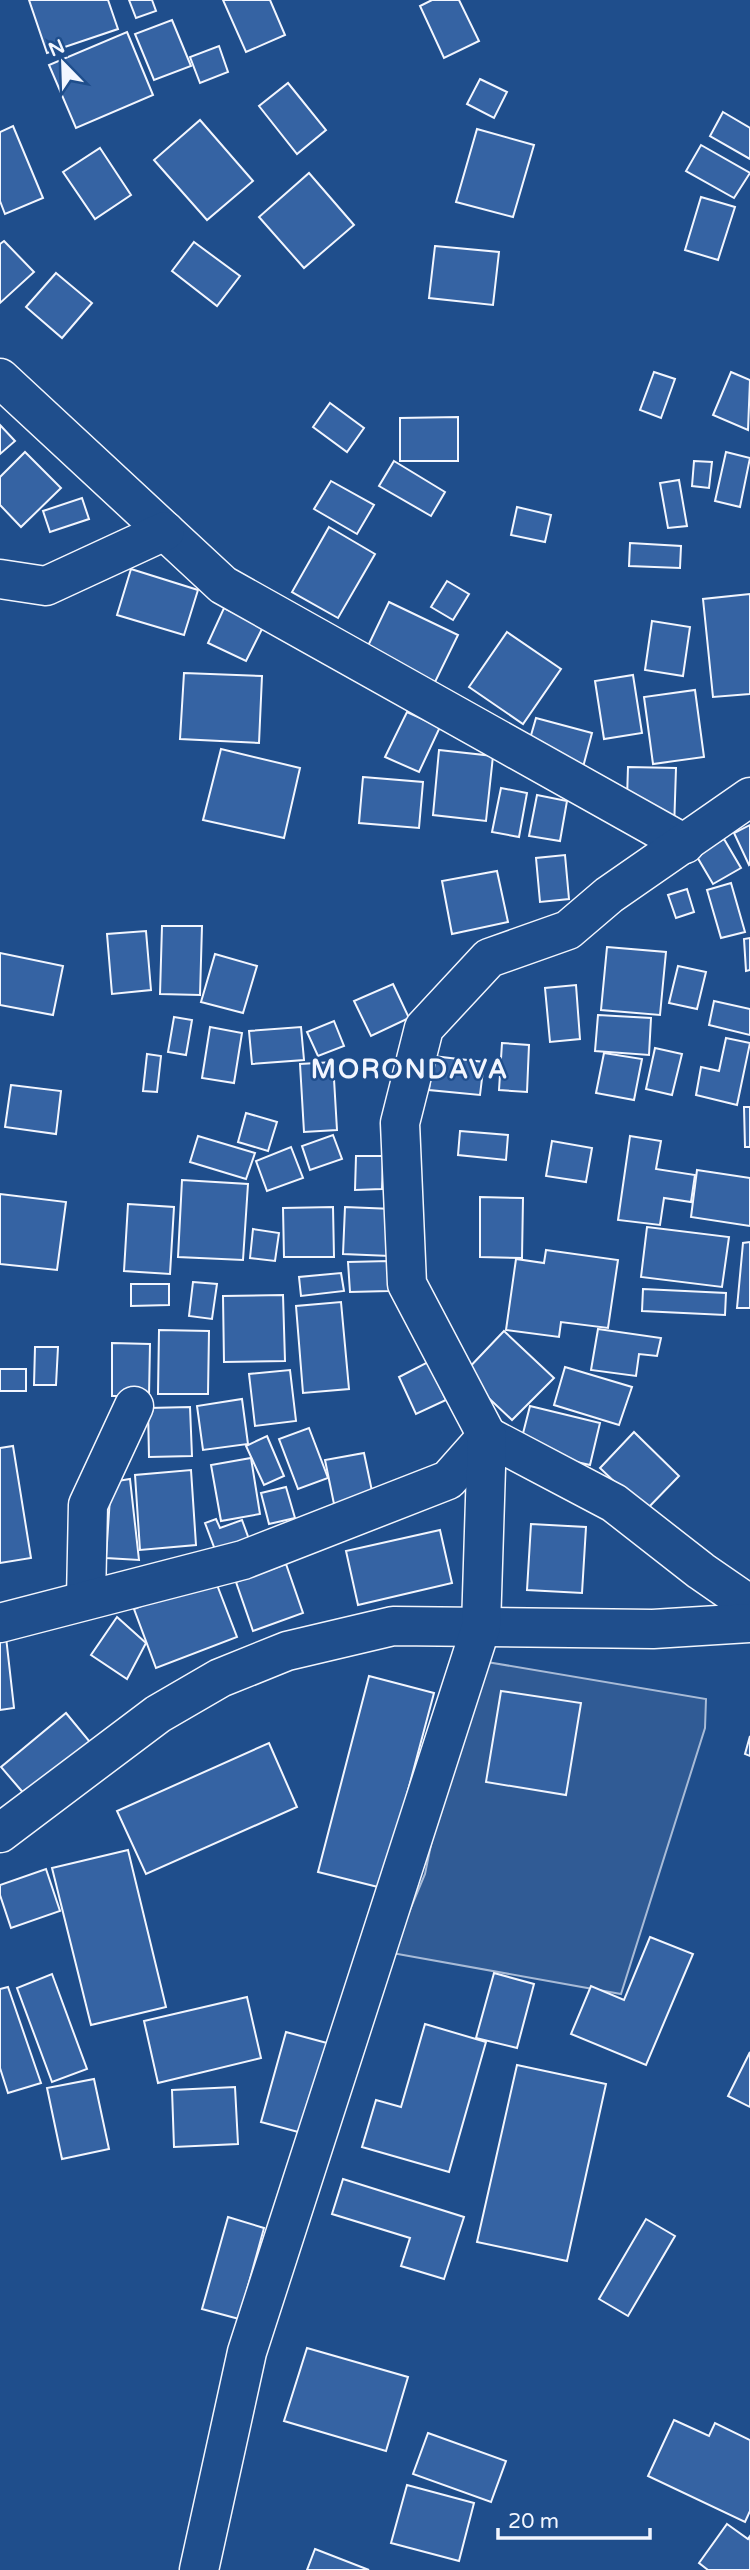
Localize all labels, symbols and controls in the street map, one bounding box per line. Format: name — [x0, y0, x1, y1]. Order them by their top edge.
north arrow — [28, 28, 98, 98]
text: N — [45, 35, 68, 61]
district label: MORONDAVA — [311, 1054, 509, 1085]
scale bar — [498, 2496, 650, 2540]
text: 20 m — [508, 2509, 559, 2534]

